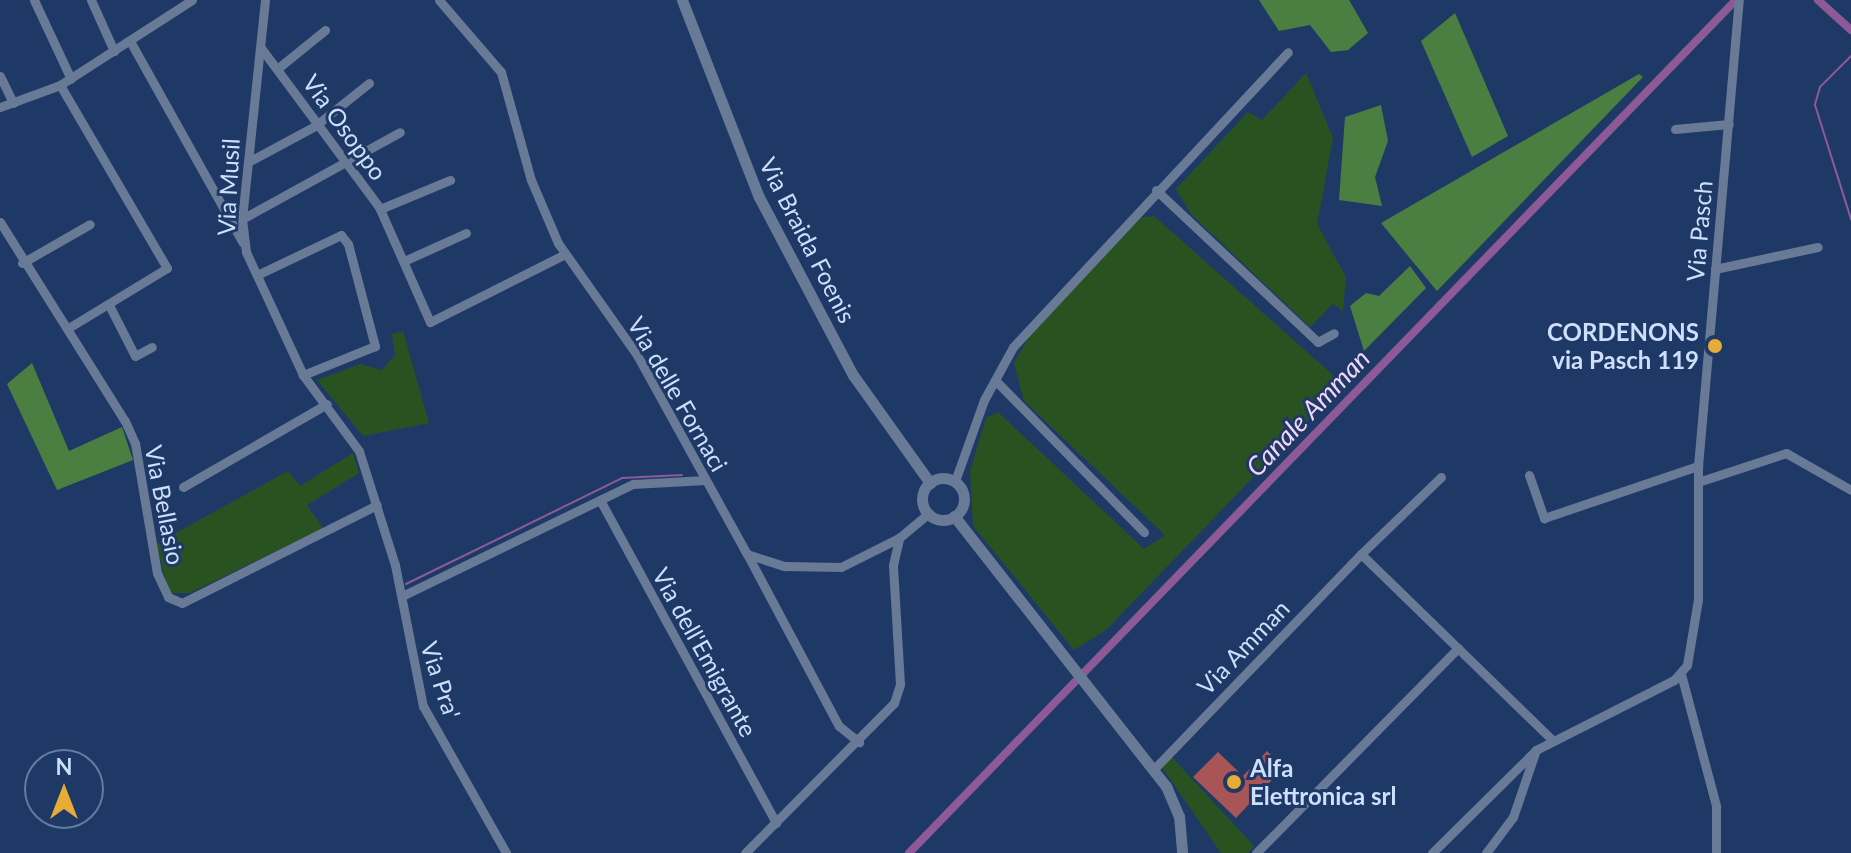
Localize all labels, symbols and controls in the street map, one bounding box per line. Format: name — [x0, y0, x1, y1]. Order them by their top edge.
street label: Via Osoppo — [297, 69, 393, 185]
street label: Via Musil — [211, 138, 245, 236]
street label: Via Braida Foenis — [754, 153, 862, 327]
street label: Via Pasch — [1680, 179, 1718, 283]
street label: Via delle Fornaci — [622, 312, 734, 476]
place label: CORDENONS via Pasch 119 — [1547, 318, 1699, 374]
marker: CORDENONS via Pasch 119 — [1706, 337, 1724, 355]
water label: Canale Amman — [1239, 343, 1377, 483]
street label: Via Bellasio — [139, 443, 191, 567]
street label: Via dell'Emigrante — [647, 562, 763, 742]
street label: Via Amman — [1191, 593, 1295, 701]
street label: Via Pra' — [415, 638, 467, 722]
north arrow — [24, 749, 104, 829]
text: N — [56, 753, 72, 780]
place label: Alfa Elettronica srl — [1250, 754, 1396, 810]
marker: Alfa Elettronica srl — [1225, 773, 1243, 791]

